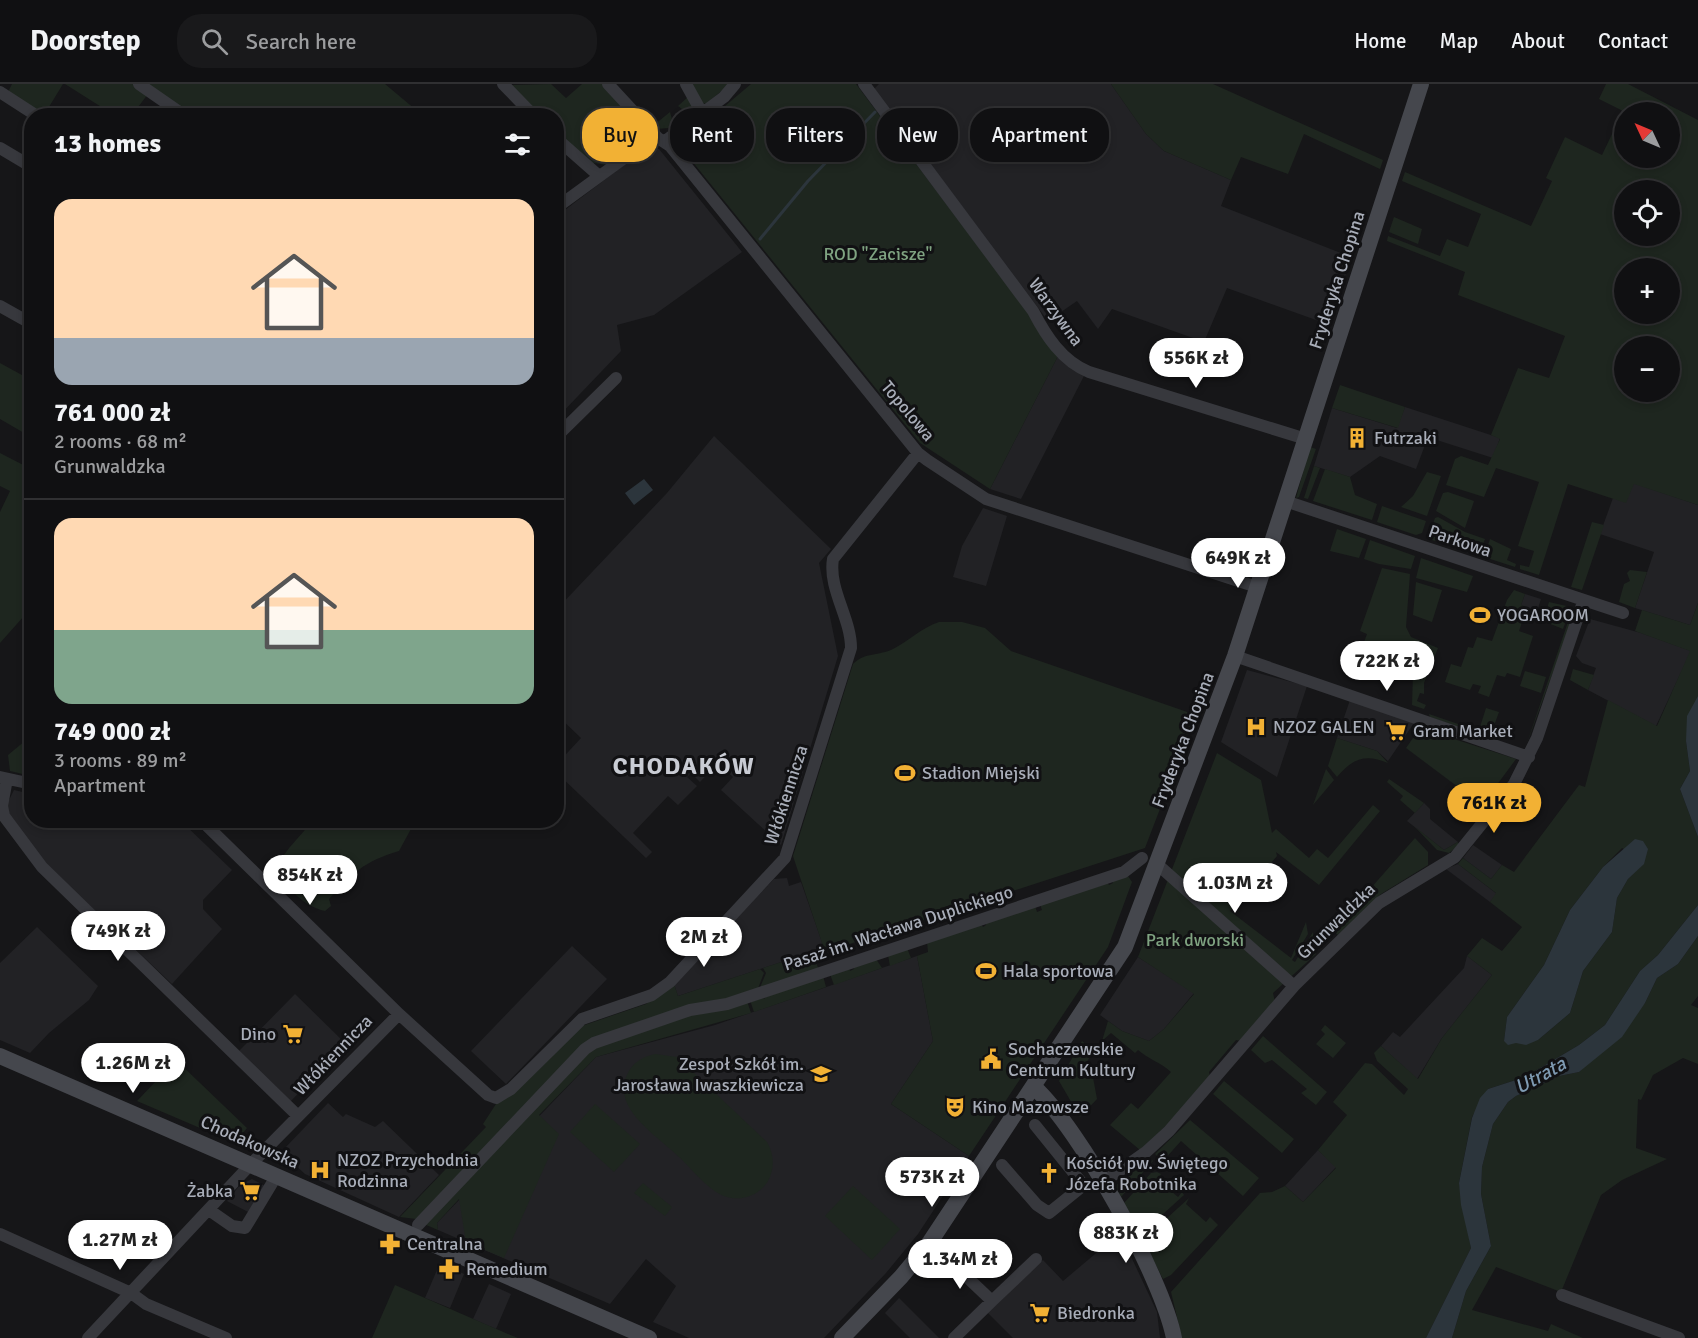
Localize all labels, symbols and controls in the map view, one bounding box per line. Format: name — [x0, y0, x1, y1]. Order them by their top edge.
search box — [177, 14, 597, 68]
text: Doorstep — [30, 24, 141, 58]
icon: search — [198, 25, 231, 58]
text: Search here — [246, 28, 357, 55]
text: Home — [1354, 28, 1407, 54]
text: Map — [1440, 28, 1478, 54]
text: About — [1511, 28, 1565, 54]
text: Contact — [1598, 28, 1668, 54]
north arrow — [1614, 102, 1680, 168]
map controls — [1614, 102, 1680, 402]
chip: Buy — [582, 108, 658, 162]
chip: Rent — [670, 108, 754, 162]
chip: Filters — [766, 108, 865, 162]
chip: New — [877, 108, 958, 162]
chip: Apartment — [970, 108, 1109, 162]
text: 13 homes — [54, 128, 161, 160]
icon: filters — [501, 128, 534, 161]
button: locate — [1614, 180, 1680, 246]
street label: Fryderyka Chopina — [1304, 208, 1370, 352]
icon: home — [240, 238, 348, 346]
park label: ROD "Zacisze" — [824, 243, 933, 265]
button: + — [1614, 258, 1680, 324]
street label: Warzywna — [1024, 274, 1088, 350]
button: − — [1614, 336, 1680, 402]
pin: 556K zł — [1141, 338, 1251, 389]
text: 556K zł — [1163, 345, 1229, 370]
street label: Topolowa — [876, 376, 940, 446]
text: 761 000 zł — [54, 397, 171, 429]
building icon: Futrzaki — [1345, 426, 1369, 450]
place label: Futrzaki — [1374, 427, 1437, 449]
text: 2 rooms · 68 m² — [54, 429, 187, 454]
text: Grunwaldzka — [54, 454, 166, 479]
street label: Parkowa — [1426, 520, 1494, 562]
pin: 649K zł — [1183, 538, 1293, 589]
text: 649K zł — [1205, 545, 1271, 570]
icon: home — [240, 557, 348, 665]
sports icon: YOGAROOM — [1468, 603, 1492, 627]
place label: YOGAROOM — [1497, 604, 1589, 626]
pin: 722K zł — [1332, 641, 1442, 692]
text: 722K zł — [1354, 648, 1420, 673]
street label: Fryderyka Chopina — [1147, 669, 1219, 811]
hospital icon: NZOZ GALEN — [1244, 715, 1268, 739]
text: 749 000 zł — [54, 716, 171, 748]
place label: NZOZ GALEN — [1273, 716, 1375, 738]
supermarket icon: Gram Market — [1384, 719, 1408, 743]
place label: Gram Market — [1413, 720, 1513, 742]
street label: Włókiennicza — [760, 742, 812, 848]
text: 3 rooms · 89 m² — [54, 748, 187, 773]
district label: CHODAKÓW — [613, 751, 755, 781]
sports icon: Stadion Miejski — [893, 761, 917, 785]
place label: Stadion Miejski — [922, 762, 1040, 784]
text: Apartment — [54, 773, 146, 798]
pin: 761K zł — [1439, 783, 1549, 834]
text: 761K zł — [1461, 790, 1527, 815]
pin: 854K zł — [255, 855, 365, 906]
text: 854K zł — [277, 862, 343, 887]
pin: 1.03M zł — [1173, 863, 1297, 914]
text: 1.03M zł — [1197, 870, 1273, 895]
street label: Grunwaldzka — [1292, 878, 1380, 964]
street label: Pasaż im. Wacława Duplickiego — [780, 880, 1016, 976]
pin: 749K zł — [63, 911, 173, 962]
pin: 2M zł — [662, 917, 746, 968]
text: 749K zł — [85, 918, 151, 943]
text: 2M zł — [680, 924, 728, 949]
park label: Park dworski — [1146, 929, 1244, 951]
sports icon: Hala sportowa — [974, 959, 998, 983]
place label: Hala sportowa — [1003, 960, 1114, 982]
street label: Włókiennicza — [289, 1010, 377, 1100]
supermarket icon: Dino — [281, 1022, 305, 1046]
place label: Dino — [240, 1023, 276, 1045]
place label: Sochaczewskie Centrum Kultury — [1008, 1038, 1136, 1081]
pin: 1.26M zł — [71, 1043, 195, 1094]
public building icon: Sochaczewskie Centrum Kultury — [979, 1047, 1003, 1071]
text: 1.26M zł — [95, 1050, 171, 1075]
water label: Utrata — [1510, 1051, 1571, 1100]
place label: Zespoł Szkół im. Jarosława Iwaszkiewicza — [613, 1053, 804, 1096]
school or university icon: Zespoł Szkół im. Jarosława Iwaszkiewicza — [809, 1062, 833, 1086]
theatre icon: Kino Mazowsze — [943, 1095, 967, 1119]
place label: Kino Mazowsze — [972, 1096, 1089, 1118]
street label: Chodakowska — [197, 1110, 303, 1174]
place label: NZOZ Przychodnia Rodzinna — [337, 1149, 478, 1192]
place label: Kościół pw. Świętego Józefa Robotnika — [1066, 1152, 1228, 1195]
pin: 573K zł — [877, 1157, 987, 1208]
hospital icon: NZOZ Przychodnia Rodzinna — [308, 1158, 332, 1182]
church icon: Kościół pw. Świętego Józefa Robotnika — [1037, 1161, 1061, 1185]
text: 573K zł — [899, 1164, 965, 1189]
supermarket icon: Żabka — [238, 1179, 262, 1203]
place label: Żabka — [186, 1180, 233, 1202]
pin: 883K zł — [1071, 1213, 1181, 1264]
pin: 1.27M zł — [58, 1220, 182, 1271]
text: 883K zł — [1093, 1220, 1159, 1245]
text: 1.27M zł — [82, 1227, 158, 1252]
pharmacy icon: Centralna — [378, 1232, 402, 1256]
place label: Centralna — [407, 1233, 483, 1255]
pin: 1.34M zł — [898, 1239, 1022, 1290]
text: 1.34M zł — [922, 1246, 998, 1271]
pharmacy icon: Remedium — [437, 1257, 461, 1281]
place label: Remedium — [466, 1258, 547, 1280]
supermarket icon: Biedronka — [1028, 1301, 1052, 1325]
place label: Biedronka — [1057, 1302, 1135, 1324]

